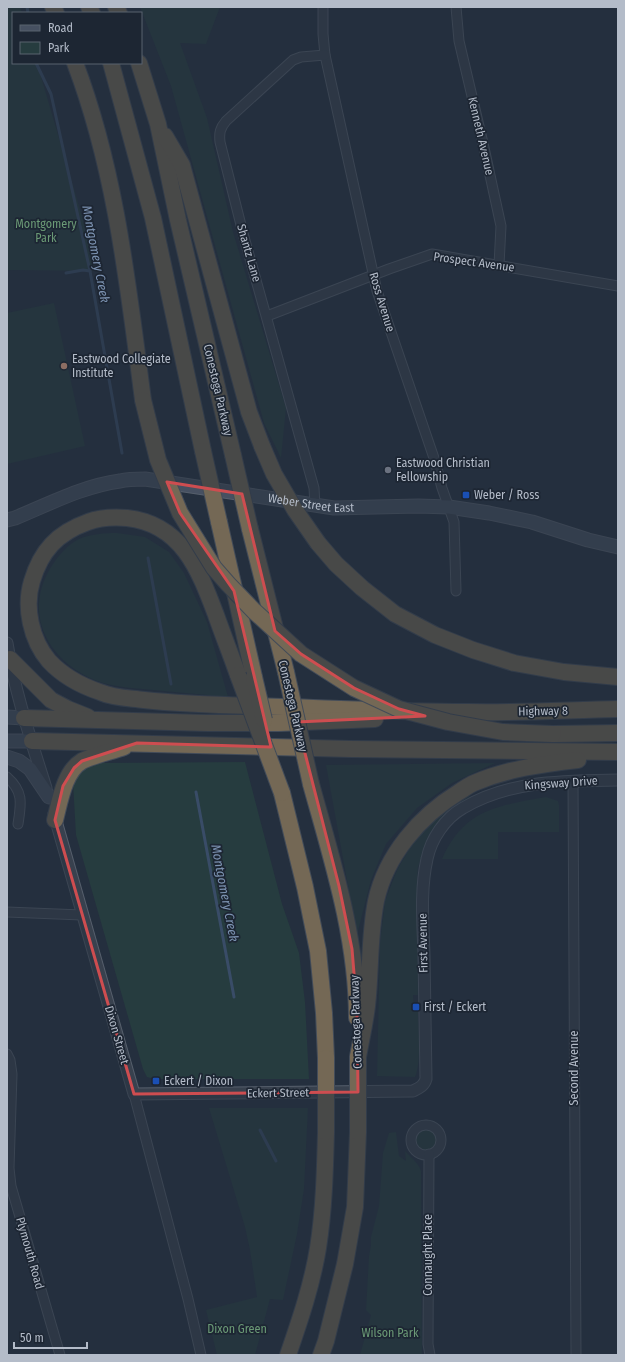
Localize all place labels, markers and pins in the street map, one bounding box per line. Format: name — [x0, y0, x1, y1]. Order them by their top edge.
place label: Eastwood Collegiate Institute — [72, 352, 171, 380]
marker: Eastwood Collegiate Institute — [59, 361, 69, 371]
place label: Eastwood Christian Fellowship — [396, 456, 490, 484]
marker: Eastwood Christian Fellowship — [383, 465, 393, 475]
place label: Weber / Ross — [474, 488, 539, 502]
marker: Weber / Ross — [461, 490, 471, 500]
place label: First / Eckert — [424, 1000, 486, 1014]
marker: First / Eckert — [411, 1002, 421, 1012]
place label: Eckert / Dixon — [164, 1074, 233, 1088]
marker: Eckert / Dixon — [151, 1076, 161, 1086]

